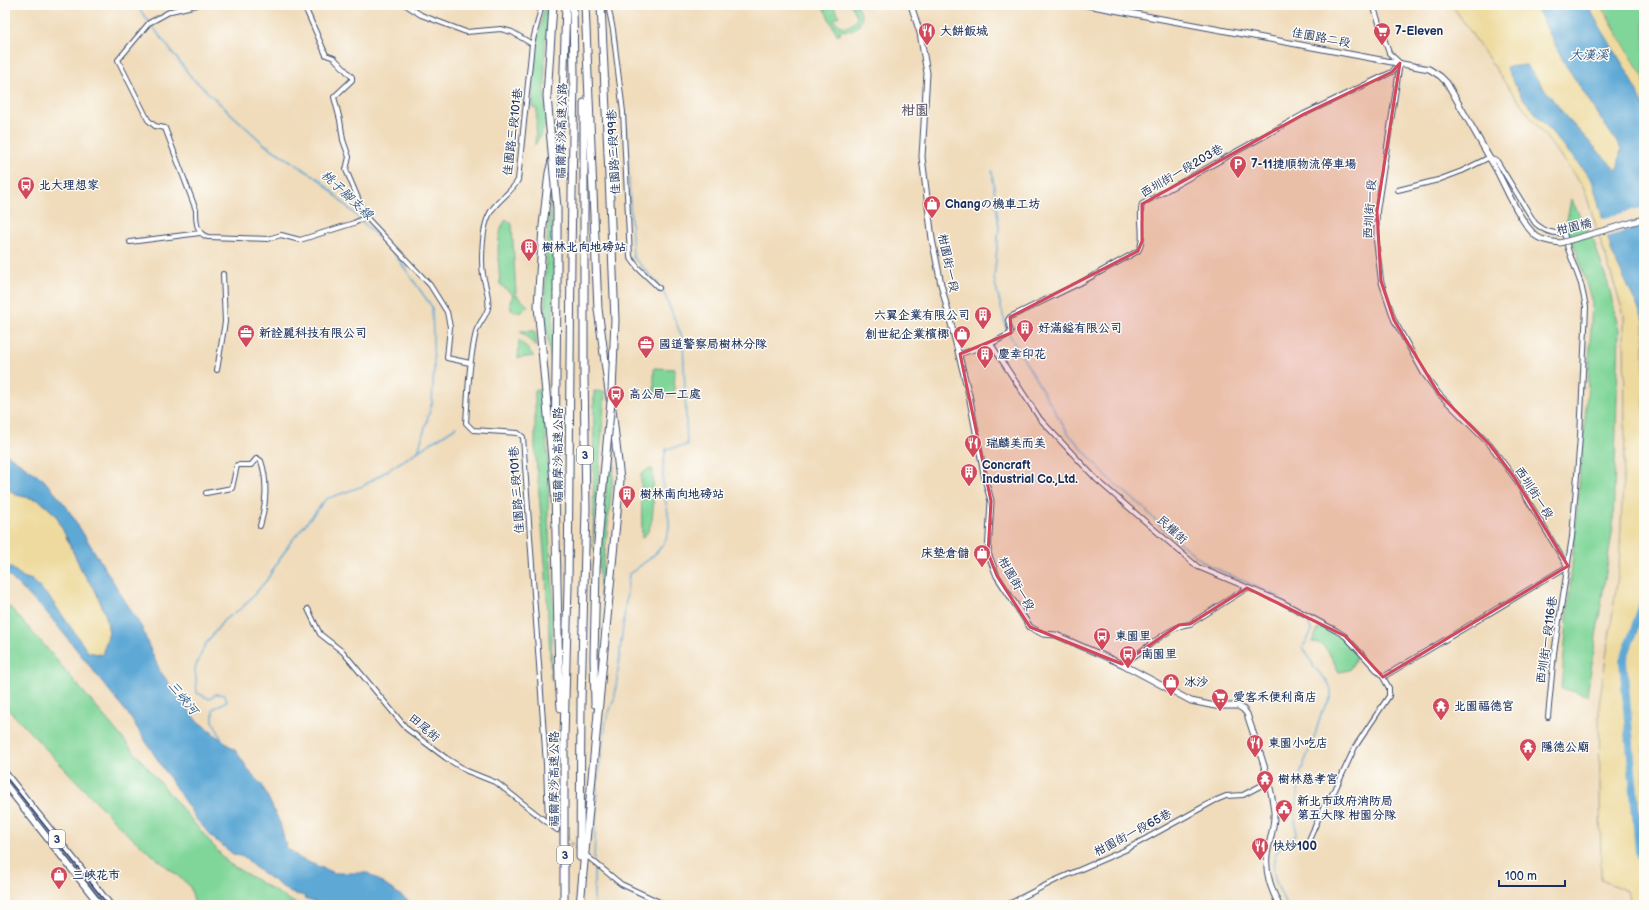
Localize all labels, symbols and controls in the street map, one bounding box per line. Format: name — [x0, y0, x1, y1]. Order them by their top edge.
restaurant icon: 大餅飯城 — [917, 21, 937, 46]
supermarket icon: 7-Eleven — [1372, 21, 1392, 46]
place label: 大餅飯城 — [940, 24, 988, 39]
place label: 7-Eleven — [1395, 24, 1444, 39]
street label: 佳園路二段 — [1290, 25, 1352, 51]
water label: 大漢溪 — [1569, 47, 1609, 63]
street label: 福爾摩沙高速公路 — [554, 83, 570, 179]
street label: 佳園路三段101巷 — [500, 87, 526, 177]
district label: 柑園 — [901, 102, 929, 119]
street label: 佳園路三段99巷 — [604, 109, 624, 195]
street label: 西圳街一段203巷 — [1138, 141, 1226, 201]
parking icon: 7-11捷順物流停車場 — [1228, 154, 1248, 179]
place label: 7-11捷順物流停車場 — [1251, 157, 1357, 172]
water label: 桃子腳支線 — [318, 167, 377, 224]
bus stop icon: 北大理想家 — [16, 175, 36, 200]
place label: 北大理想家 — [39, 178, 99, 193]
street label: 西圳街一段 — [1360, 179, 1380, 239]
shop icon: Changの機車工坊 — [922, 194, 942, 219]
place label: Changの機車工坊 — [945, 197, 1040, 212]
street label: 柑園橋 — [1555, 216, 1593, 238]
street label: 柑園街一段 — [934, 232, 962, 294]
building icon: 樹林北向地磅站 — [519, 237, 539, 262]
place label: 樹林北向地磅站 — [542, 240, 626, 255]
building icon: 六翼企業有限公司 — [973, 305, 993, 330]
place label: 六翼企業有限公司 — [874, 308, 970, 323]
building icon: 好滿鎰有限公司 — [1015, 318, 1035, 343]
place label: 好滿鎰有限公司 — [1038, 321, 1122, 336]
office icon: 新詮麗科技有限公司 — [236, 323, 256, 348]
shop icon: 創世紀企業檳榔 — [952, 324, 972, 349]
place label: 新詮麗科技有限公司 — [259, 326, 367, 341]
place label: 創世紀企業檳榔 — [865, 327, 949, 342]
office icon: 國道警察局樹林分隊 — [636, 334, 656, 359]
place label: 國道警察局樹林分隊 — [659, 337, 767, 352]
building icon: 慶幸印花 — [975, 344, 995, 369]
place label: 慶幸印花 — [998, 347, 1046, 362]
bus stop icon: 高公局一工處 — [606, 384, 626, 409]
place label: 高公局一工處 — [629, 387, 701, 402]
street label: 福爾摩沙高速公路 — [551, 407, 566, 503]
restaurant icon: 瑞麟美而美 — [963, 433, 983, 458]
place label: 瑞麟美而美 — [986, 436, 1046, 451]
street label: 佳園路三段101巷 — [506, 445, 528, 535]
road number: 3 — [577, 446, 593, 464]
place label: Concraft Industrial Co.,Ltd. — [982, 458, 1078, 487]
building icon: Concraft Industrial Co.,Ltd. — [959, 462, 979, 487]
street label: 西圳街一段 — [1511, 464, 1557, 522]
building icon: 樹林南向地磅站 — [617, 484, 637, 509]
place label: 樹林南向地磅站 — [640, 487, 724, 502]
street label: 民權街 — [1154, 512, 1190, 548]
shop icon: 床墊倉儲 — [972, 543, 992, 568]
place label: 床墊倉儲 — [921, 546, 969, 561]
street label: 柑園街一段 — [995, 554, 1037, 614]
street label: 西圳街一段116巷 — [1533, 595, 1561, 685]
bus stop icon: 東園里 — [1092, 626, 1112, 651]
place label: 東園里 — [1115, 629, 1151, 644]
bus stop icon: 南園里 — [1118, 644, 1138, 669]
place label: 南園里 — [1141, 647, 1177, 662]
shop icon: 冰沙 — [1161, 672, 1181, 697]
place label: 冰沙 — [1184, 675, 1208, 690]
water label: 三峽河 — [165, 678, 203, 720]
supermarket icon: 愛客禾便利商店 — [1210, 687, 1230, 712]
place label: 愛客禾便利商店 — [1233, 690, 1317, 705]
temple icon: 北園福德宮 — [1431, 696, 1451, 721]
place label: 北園福德宮 — [1454, 699, 1514, 714]
street label: 田尾街 — [405, 711, 443, 745]
street label: 福爾摩沙高速公路 — [547, 731, 562, 827]
restaurant icon: 東園小吃店 — [1245, 733, 1265, 758]
place label: 東園小吃店 — [1268, 736, 1328, 751]
temple icon: 隱德公廟 — [1518, 737, 1538, 762]
place label: 隱德公廟 — [1541, 740, 1589, 755]
temple icon: 樹林慈孝宮 — [1255, 769, 1275, 794]
place label: 樹林慈孝宮 — [1278, 772, 1338, 787]
place label: 新北市政府消防局 第五大隊 柑園分隊 — [1297, 794, 1396, 823]
public building icon: 新北市政府消防局 第五大隊 柑園分隊 — [1274, 798, 1294, 823]
street label: 柑園街一段65巷 — [1091, 806, 1175, 860]
road number: 3 — [49, 830, 65, 848]
restaurant icon: 快炒100 — [1250, 836, 1270, 861]
place label: 快炒100 — [1273, 839, 1317, 854]
road number: 3 — [557, 846, 573, 864]
scale bar — [1499, 862, 1565, 888]
shop icon: 三峽花市 — [49, 865, 69, 890]
place label: 三峽花市 — [72, 868, 120, 883]
text: 100 m — [1505, 869, 1537, 884]

